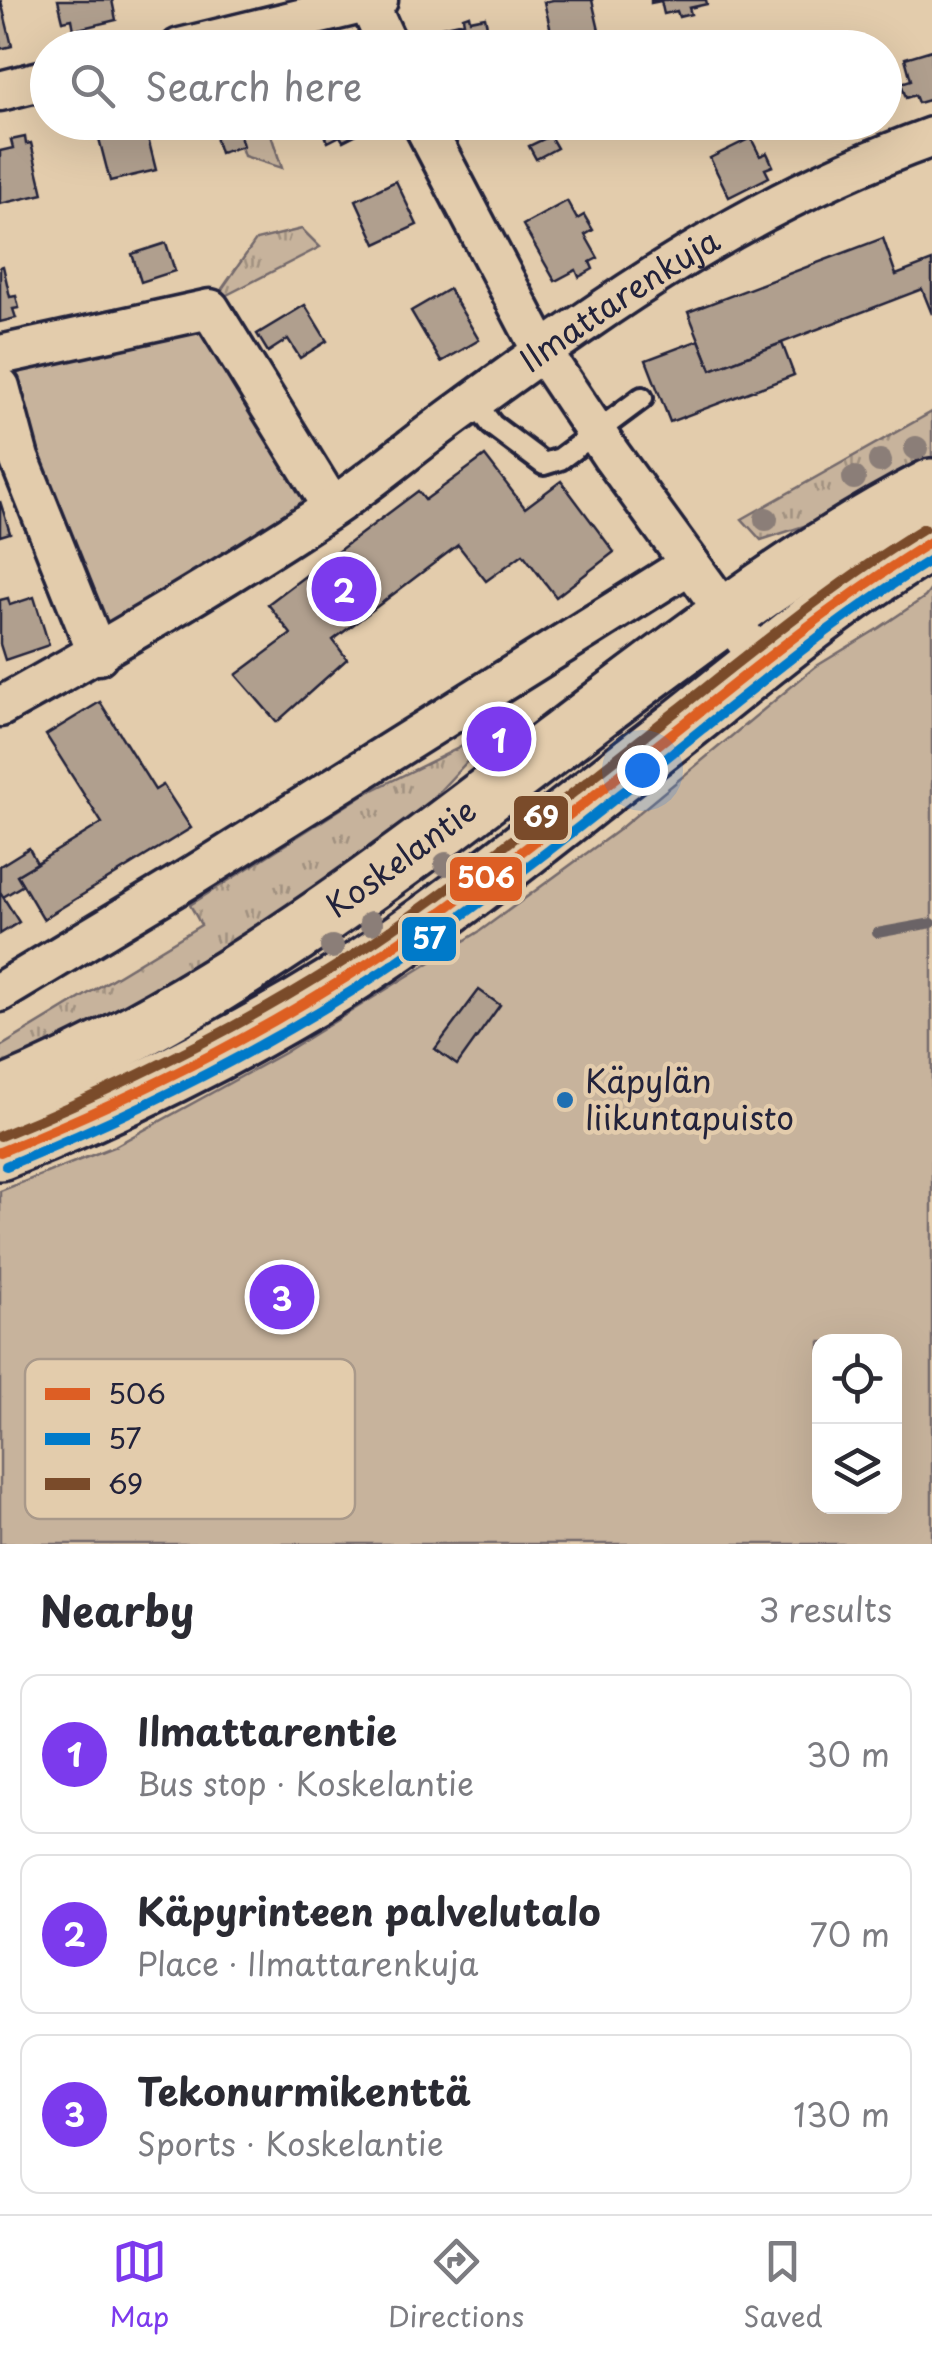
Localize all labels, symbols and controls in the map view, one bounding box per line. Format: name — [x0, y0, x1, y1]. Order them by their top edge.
search box — [30, 30, 902, 140]
text: Search here — [145, 57, 362, 114]
icon: search — [65, 58, 120, 113]
street label: Ilmattarenkuja — [509, 215, 728, 383]
pin: 2 — [312, 552, 376, 626]
pin: 1 — [466, 702, 532, 776]
your location — [617, 745, 668, 796]
street label: Koskelantie — [315, 786, 486, 929]
line badge: 69 — [512, 794, 570, 842]
text: 69 — [523, 794, 559, 837]
line badge: 506 — [448, 855, 524, 903]
text: 506 — [457, 855, 515, 898]
line badge: 57 — [400, 915, 458, 963]
text: 57 — [412, 916, 447, 959]
place label: Käpylän liikuntapuisto — [585, 1056, 794, 1141]
marker: Käpylän liikuntapuisto — [554, 1089, 576, 1111]
pin: 3 — [250, 1260, 314, 1334]
map controls — [812, 1334, 902, 1514]
button: locate — [812, 1334, 902, 1424]
legend — [25, 1359, 355, 1519]
text: 506 — [108, 1371, 166, 1414]
text: 57 — [108, 1416, 142, 1459]
button: layers — [812, 1424, 902, 1514]
text: 69 — [108, 1461, 143, 1504]
text: Nearby — [40, 1578, 194, 1641]
text: 3 results — [758, 1585, 892, 1633]
text: Ilmattarentie — [137, 1702, 397, 1759]
text: 1 — [67, 1730, 82, 1778]
text: 30 m — [806, 1730, 890, 1778]
text: Bus stop · Koskelantie — [137, 1759, 474, 1807]
text: Käpyrinteen palvelutalo — [137, 1882, 601, 1939]
text: 2 — [63, 1910, 86, 1958]
text: 70 m — [810, 1910, 890, 1958]
text: Place · Ilmattarenkuja — [137, 1939, 478, 1987]
text: Tekonurmikenttä — [137, 2062, 471, 2119]
text: 3 — [64, 2090, 85, 2138]
text: 130 m — [793, 2090, 890, 2138]
text: Sports · Koskelantie — [137, 2119, 444, 2167]
tab: Map — [109, 2234, 169, 2337]
tab: Directions — [388, 2234, 524, 2337]
tab: Saved — [743, 2234, 823, 2337]

